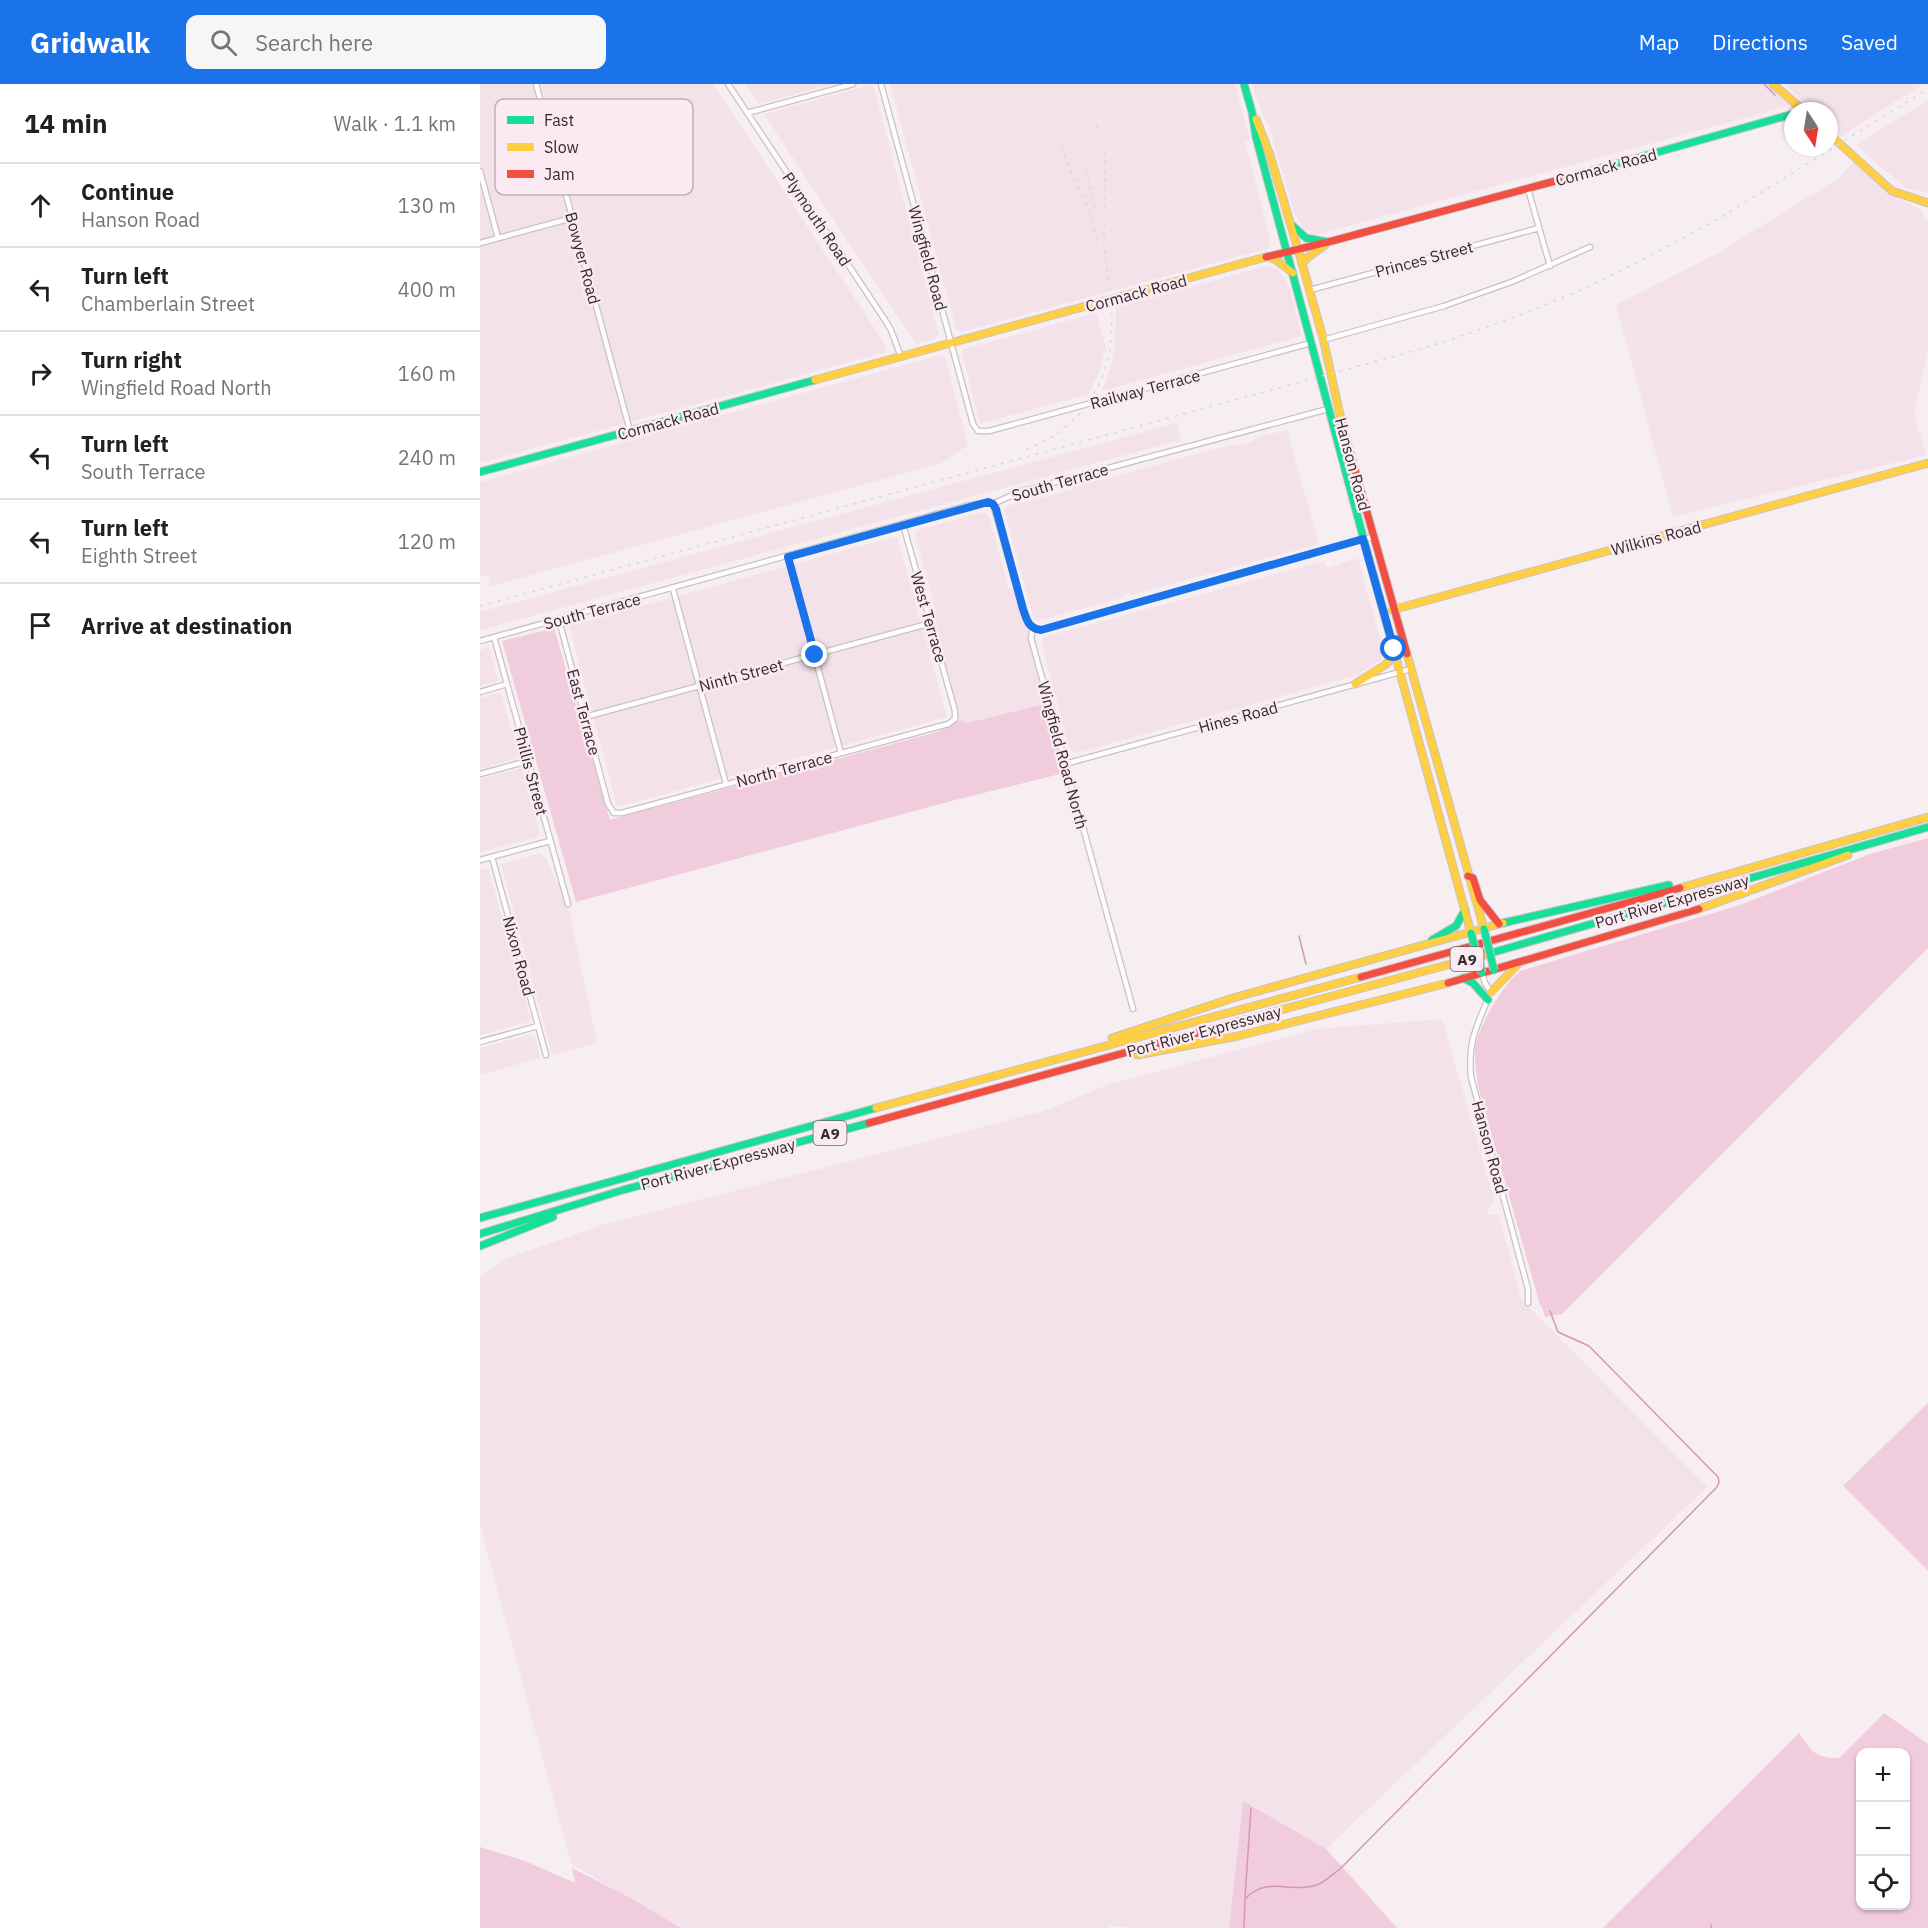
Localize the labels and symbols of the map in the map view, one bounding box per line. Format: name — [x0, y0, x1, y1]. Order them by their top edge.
legend — [495, 99, 693, 195]
north arrow — [1784, 102, 1838, 156]
text: Fast — [544, 110, 574, 130]
text: Slow — [544, 137, 579, 157]
street label: Cormack Road — [1553, 144, 1659, 190]
text: Jam — [544, 164, 575, 184]
street label: Plymouth Road — [778, 168, 856, 270]
street label: Wingfield Road — [904, 203, 952, 313]
street label: Bowyer Road — [561, 210, 605, 306]
street label: Princes Street — [1373, 236, 1475, 282]
street label: Cormack Road — [1083, 270, 1189, 316]
street label: Railway Terrace — [1088, 365, 1202, 413]
street label: Cormack Road — [615, 398, 721, 444]
street label: Hanson Road — [1331, 415, 1375, 513]
street label: South Terrace — [1009, 459, 1111, 505]
street label: Wilkins Road — [1609, 516, 1703, 560]
street label: West Terrace — [906, 569, 952, 665]
street label: South Terrace — [541, 588, 643, 634]
route start — [1380, 635, 1406, 661]
route end — [801, 641, 827, 667]
street label: Ninth Street — [696, 654, 786, 696]
street label: East Terrace — [563, 667, 605, 758]
street label: Wingfield Road North — [1034, 679, 1092, 831]
street label: Hines Road — [1196, 697, 1280, 737]
street label: Phillis Street — [510, 725, 552, 817]
street label: North Terrace — [734, 747, 834, 791]
street label: Port River Expressway — [1593, 869, 1751, 933]
street label: Nixon Road — [499, 914, 539, 998]
road number: A9 — [1450, 947, 1484, 971]
street label: Port River Expressway — [1124, 1001, 1284, 1061]
street label: Hanson Road — [1468, 1098, 1512, 1196]
road number: A9 — [814, 1121, 846, 1145]
street label: Port River Expressway — [638, 1134, 798, 1194]

